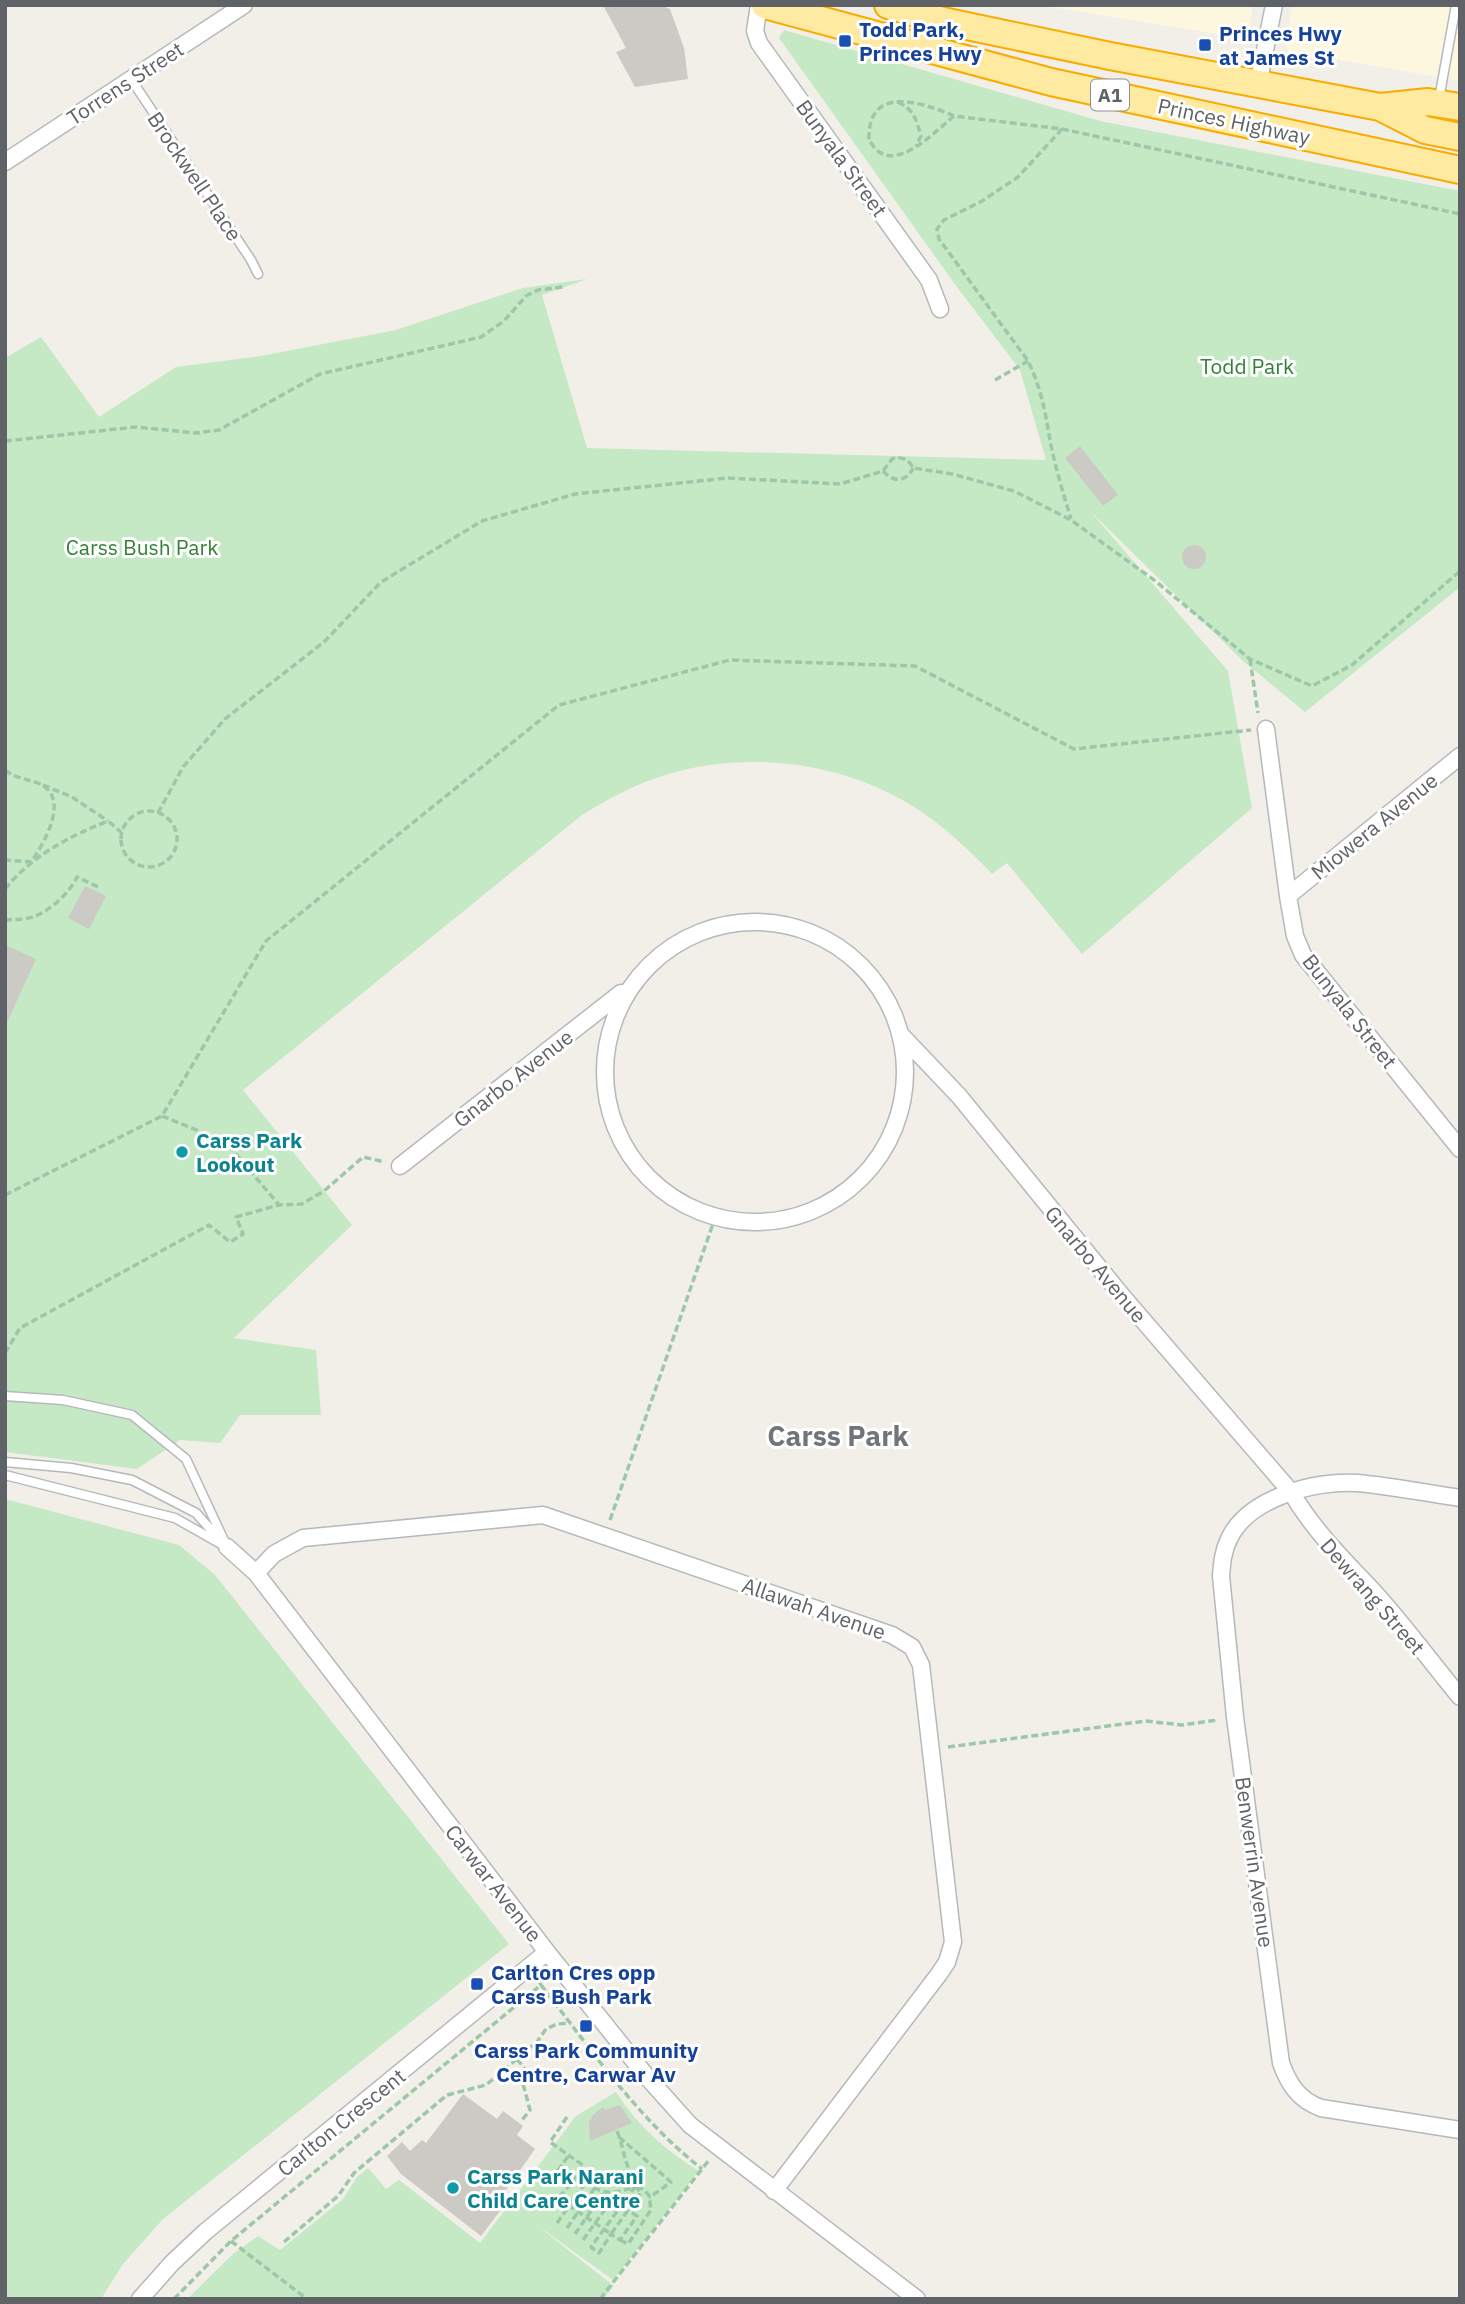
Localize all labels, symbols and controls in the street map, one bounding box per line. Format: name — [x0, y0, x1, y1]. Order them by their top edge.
place label: Todd Park, Princes Hwy — [859, 15, 983, 67]
place label: Princes Hwy at James St — [1219, 19, 1343, 71]
marker: Todd Park, Princes Hwy — [837, 33, 853, 49]
street label: Torrens Street — [61, 35, 189, 131]
marker: Princes Hwy at James St — [1197, 37, 1213, 53]
road number: A1 — [1091, 80, 1129, 110]
street label: Princes Highway — [1155, 91, 1313, 151]
street label: Bunyala Street — [790, 94, 894, 222]
street label: Brockwell Place — [141, 106, 249, 246]
park label: Todd Park — [1200, 352, 1294, 380]
park label: Carss Bush Park — [66, 533, 218, 561]
street label: Miowera Avenue — [1305, 766, 1443, 886]
street label: Bunyala Street — [1296, 948, 1404, 1074]
street label: Gnarbo Avenue — [447, 1022, 579, 1134]
place label: Carss Park Lookout — [196, 1126, 303, 1178]
marker: Carss Park Lookout — [174, 1144, 190, 1160]
street label: Gnarbo Avenue — [1039, 1200, 1153, 1328]
district label: Carss Park — [767, 1417, 910, 1454]
street label: Dewrang Street — [1315, 1532, 1431, 1660]
street label: Allawah Avenue — [738, 1570, 890, 1646]
street label: Benwerrin Avenue — [1229, 1775, 1281, 1949]
street label: Carwar Avenue — [439, 1818, 549, 1948]
place label: Carlton Cres opp Carss Bush Park — [491, 1958, 655, 2010]
marker: Carlton Cres opp Carss Bush Park — [469, 1976, 485, 1992]
marker: Carss Park Community Centre, Carwar Av — [578, 2018, 594, 2034]
place label: Carss Park Community Centre, Carwar Av — [474, 2036, 699, 2088]
street label: Carlton Crescent — [271, 2062, 411, 2182]
place label: Carss Park Narani Child Care Centre — [467, 2162, 644, 2214]
marker: Carss Park Narani Child Care Centre — [445, 2180, 461, 2196]

